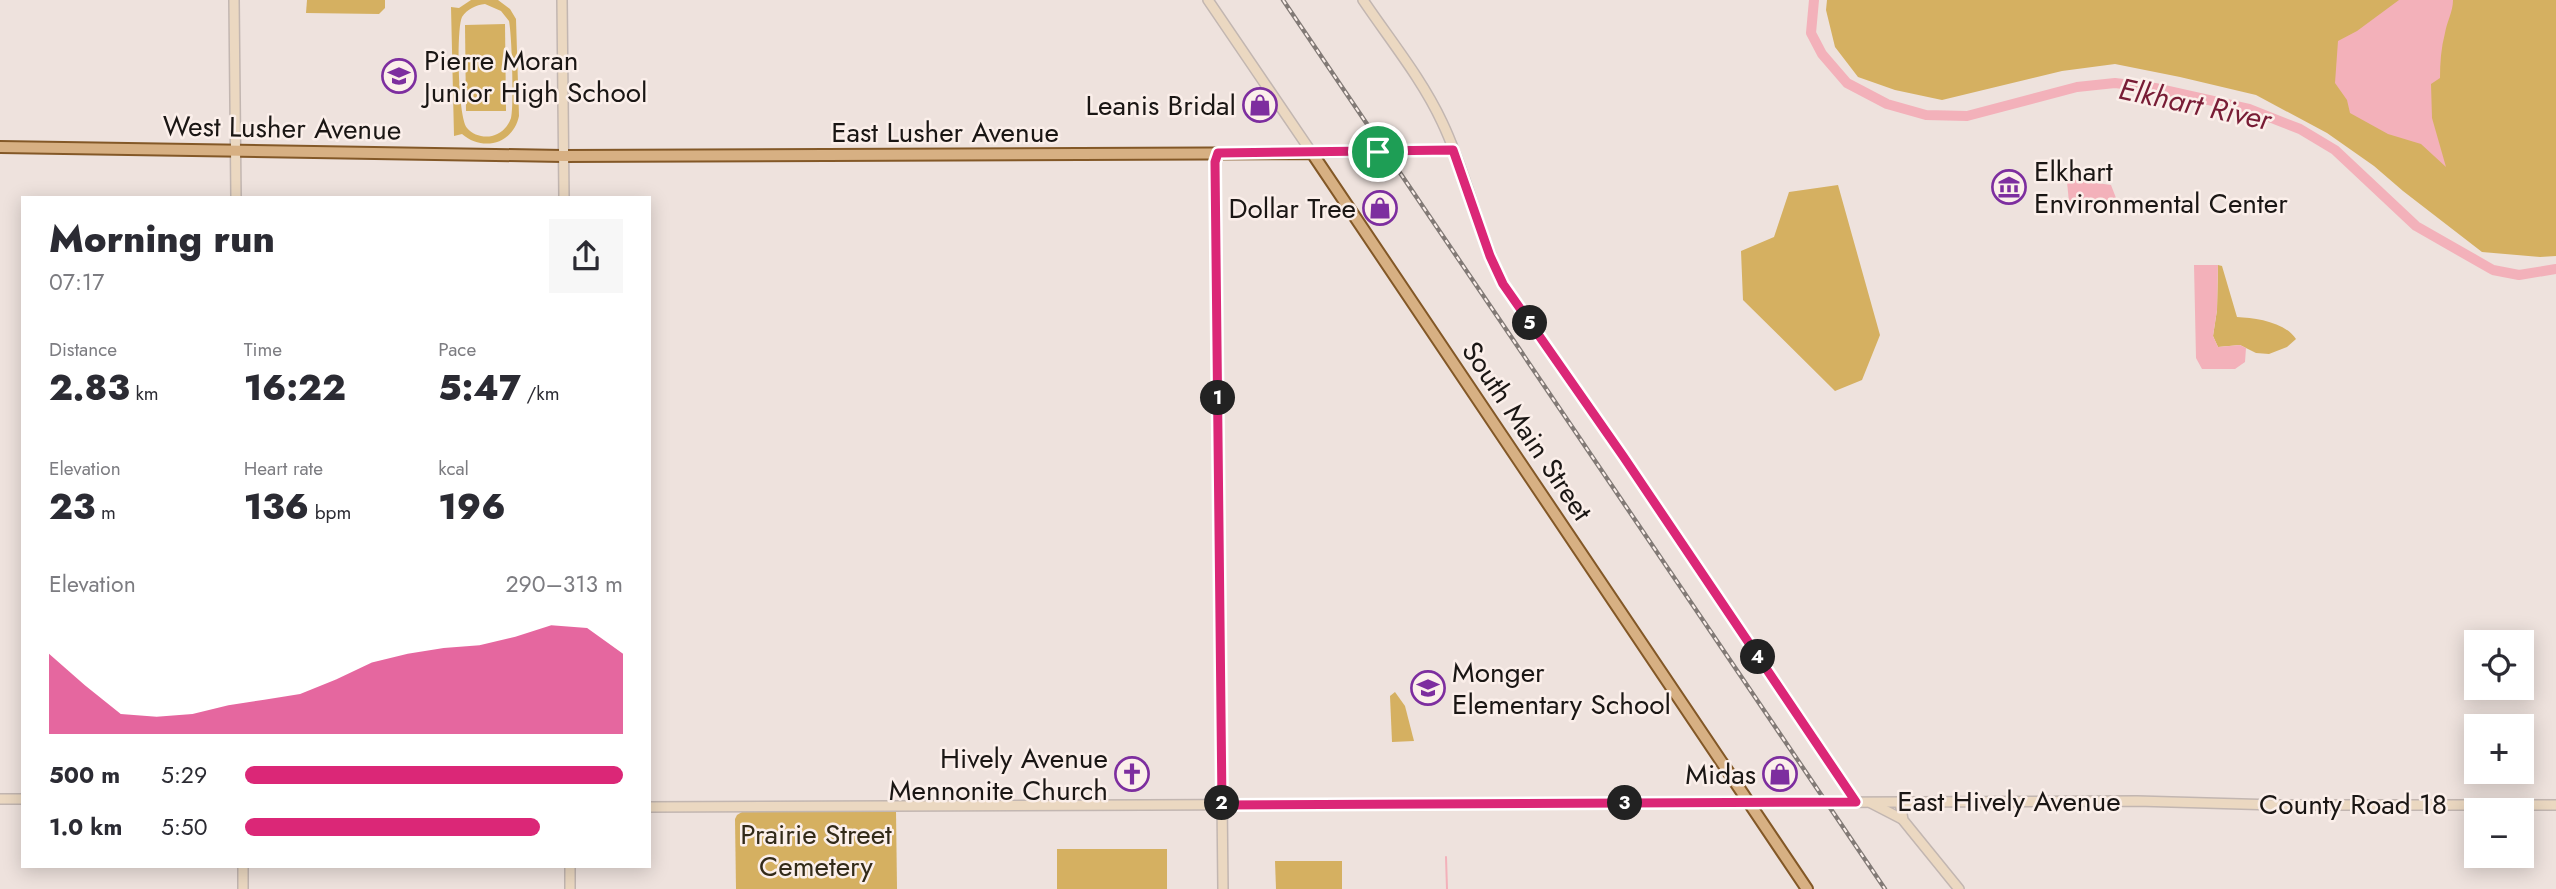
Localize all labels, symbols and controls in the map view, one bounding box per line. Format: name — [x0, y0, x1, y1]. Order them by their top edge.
place label: Pierre Moran Junior High School — [420, 40, 648, 113]
school or university icon: Pierre Moran Junior High School — [380, 57, 418, 95]
water label: Elkhart River — [2115, 67, 2277, 142]
place label: Leanis Bridal — [1085, 85, 1236, 126]
shop icon: Leanis Bridal — [1241, 86, 1279, 124]
street label: West Lusher Avenue — [162, 105, 402, 151]
street label: East Lusher Avenue — [831, 112, 1059, 153]
pin — [1348, 122, 1408, 182]
icon: arrive — [1359, 133, 1397, 171]
place label: Elkhart Environmental Center — [2034, 151, 2288, 224]
museum icon: Elkhart Environmental Center — [1990, 168, 2028, 206]
place label: Dollar Tree — [1229, 188, 1356, 229]
shop icon: Dollar Tree — [1361, 189, 1399, 227]
text: Morning run — [49, 211, 275, 266]
button: share — [549, 219, 623, 293]
text: 07:17 — [49, 265, 104, 299]
pin: 5 — [1512, 306, 1548, 340]
text: 5 — [1523, 309, 1536, 336]
street label: South Main Street — [1452, 333, 1602, 529]
text: Distance — [49, 336, 117, 363]
text: Time — [244, 336, 282, 363]
text: Pace — [438, 336, 476, 363]
text: 2.83 — [49, 363, 130, 413]
text: 16:22 — [244, 363, 346, 413]
text: 5:47 — [438, 363, 521, 413]
text: km — [130, 380, 159, 407]
text: /km — [521, 380, 559, 407]
pin: 1 — [1200, 380, 1236, 416]
text: 1 — [1213, 384, 1222, 411]
text: Elevation — [49, 455, 121, 482]
text: Heart rate — [244, 455, 323, 482]
text: kcal — [438, 455, 469, 482]
text: 23 — [49, 482, 95, 532]
text: 136 — [244, 482, 309, 532]
text: 196 — [438, 482, 506, 532]
text: m — [95, 499, 116, 526]
text: bpm — [309, 499, 351, 526]
text: Elevation — [49, 567, 136, 601]
text: 290–313 m — [506, 567, 623, 601]
map controls — [2464, 630, 2534, 868]
button: locate — [2464, 630, 2534, 700]
pin: 4 — [1740, 640, 1776, 674]
text: 4 — [1751, 643, 1764, 670]
place label: Monger Elementary School — [1452, 652, 1671, 725]
school or university icon: Monger Elementary School — [1409, 669, 1447, 707]
button: + — [2464, 714, 2534, 784]
place label: Hively Avenue Mennonite Church — [889, 738, 1108, 811]
place label: Midas — [1685, 754, 1756, 795]
church icon: Hively Avenue Mennonite Church — [1113, 755, 1151, 793]
shop icon: Midas — [1761, 755, 1799, 793]
text: 500 m — [49, 758, 120, 792]
text: 5:29 — [161, 758, 207, 792]
street label: East Hively Avenue — [1897, 781, 2121, 822]
street label: County Road 18 — [2259, 784, 2447, 825]
pin: 2 — [1204, 786, 1240, 820]
pin: 3 — [1608, 786, 1642, 820]
text: 2 — [1215, 789, 1228, 816]
text: 3 — [1619, 789, 1630, 816]
button: − — [2464, 798, 2534, 868]
text: 1.0 km — [49, 810, 122, 844]
text: 5:50 — [161, 810, 208, 844]
park label: Prairie Street Cemetery — [740, 814, 892, 887]

